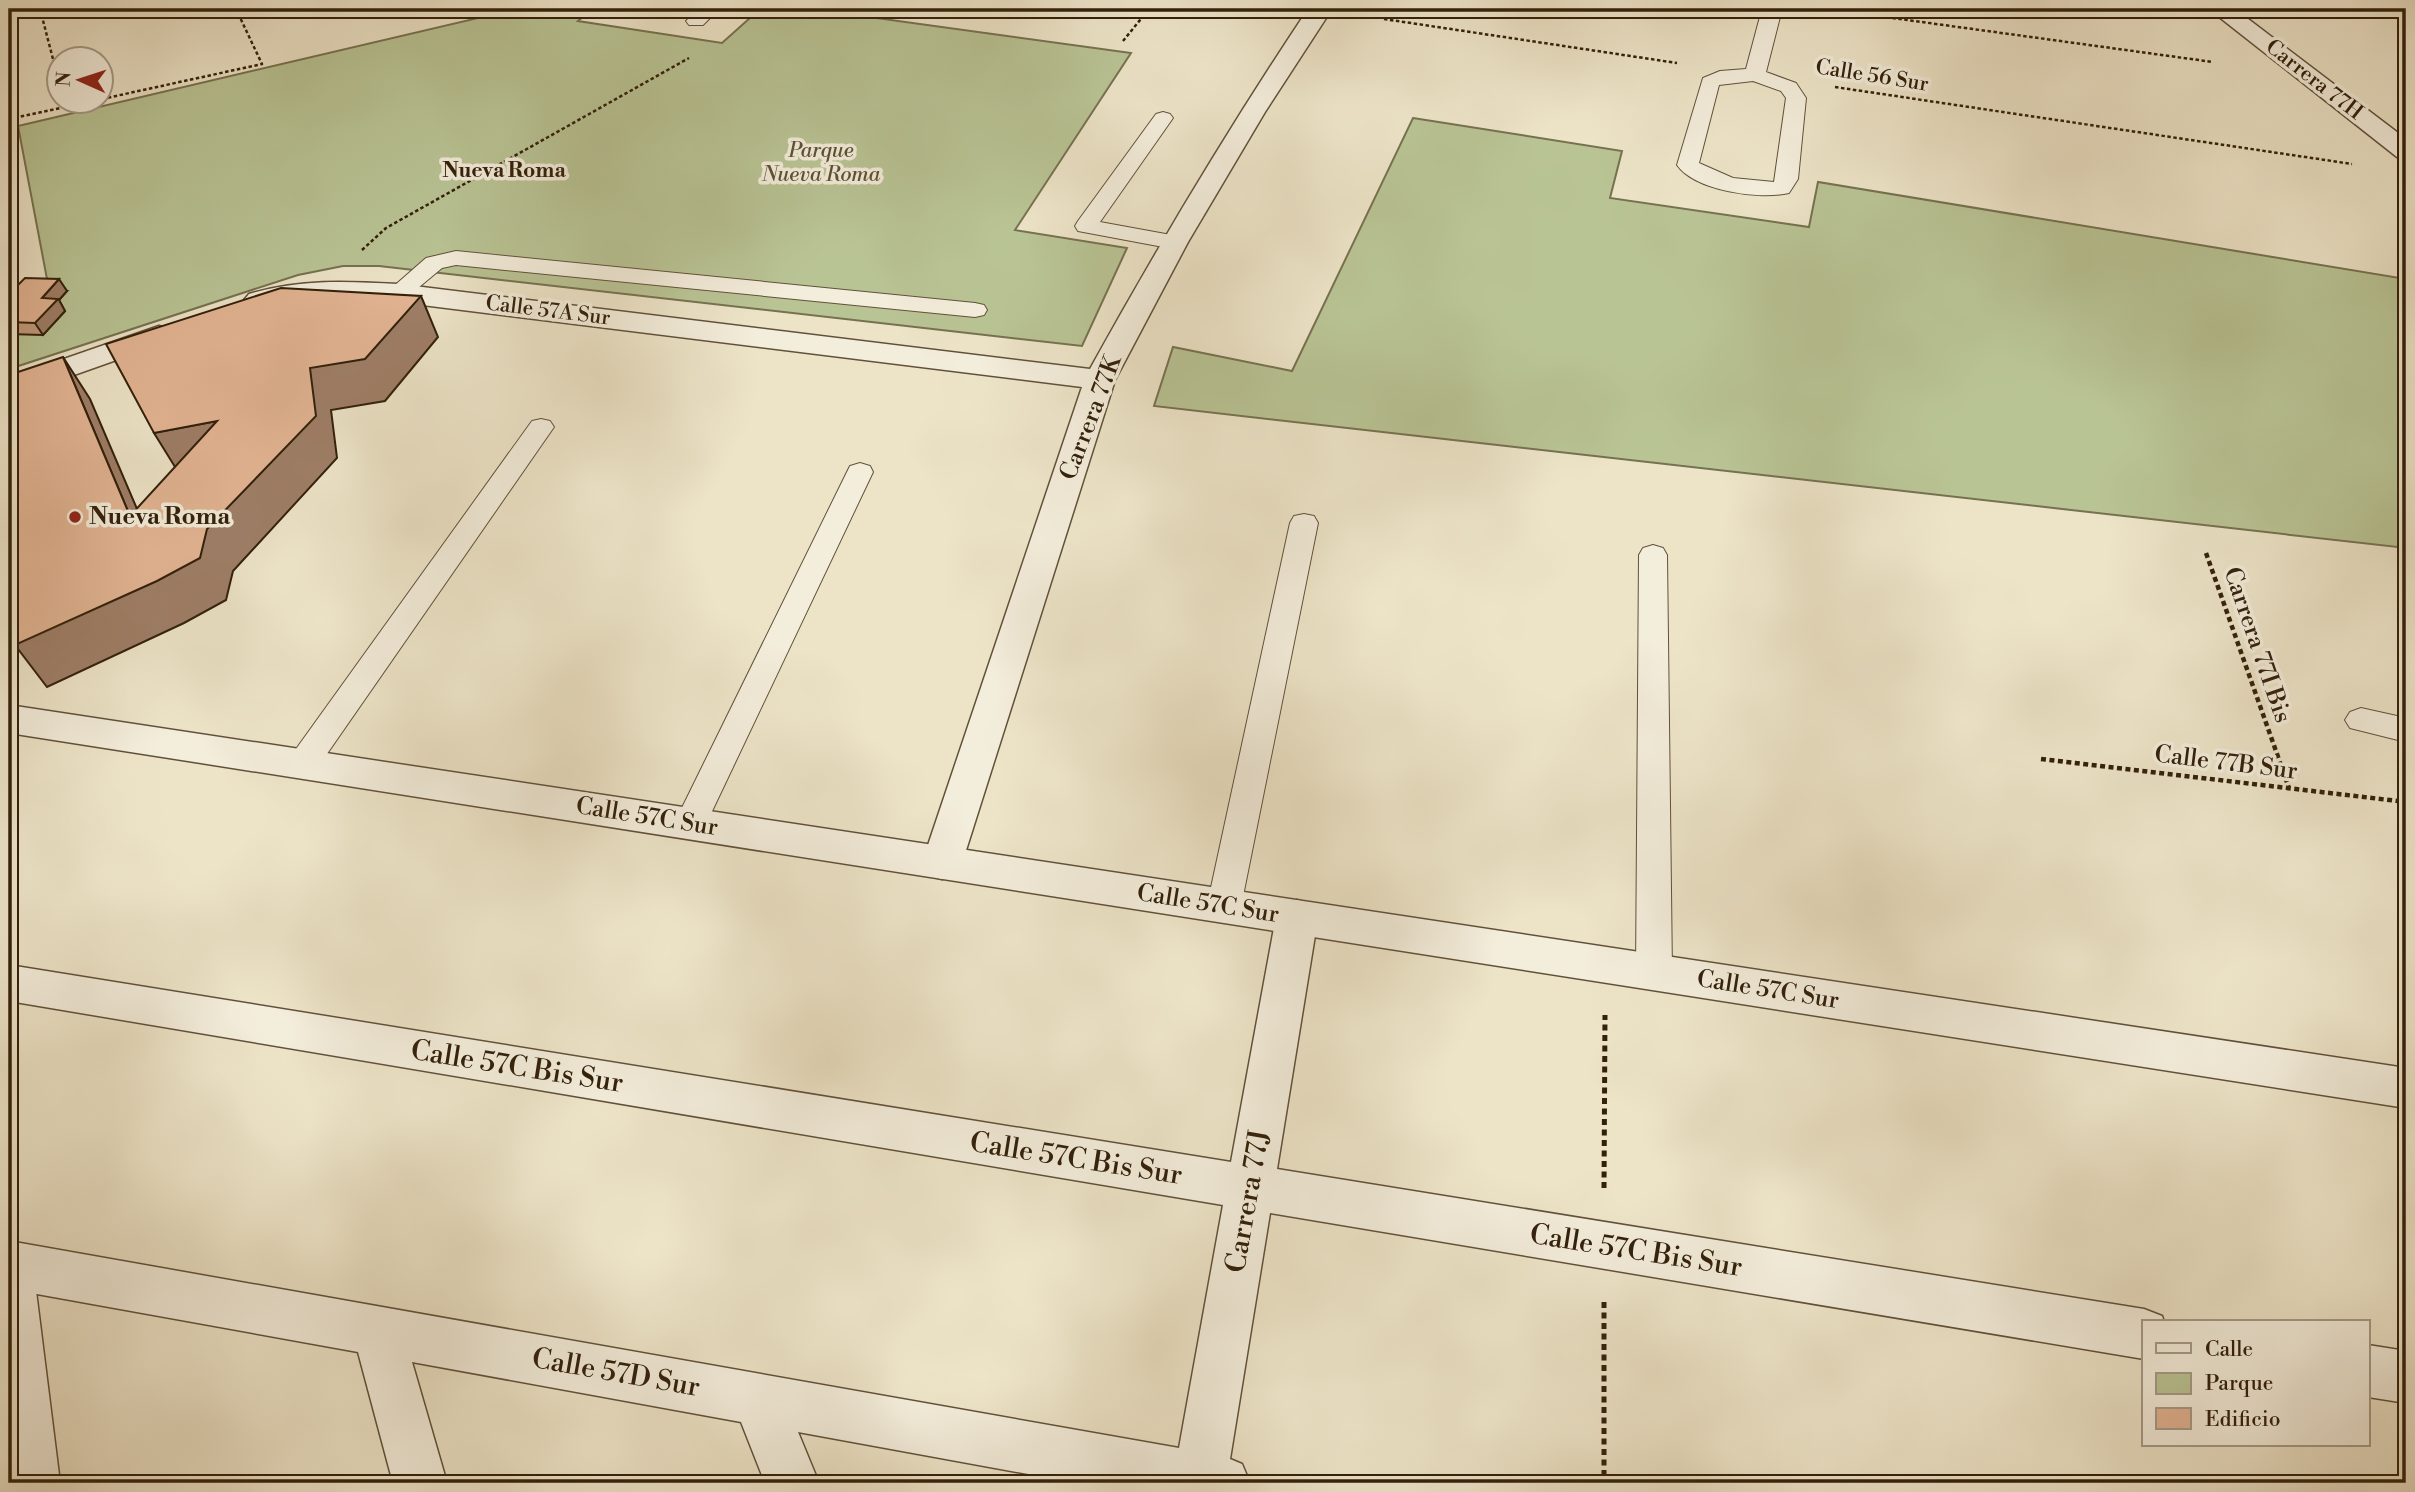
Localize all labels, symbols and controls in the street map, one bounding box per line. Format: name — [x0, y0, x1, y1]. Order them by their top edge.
street label: Carrera 77H — [2260, 34, 2368, 126]
north arrow — [46, 46, 116, 116]
street label: Calle 56 Sur — [1814, 54, 1930, 98]
text: N — [52, 71, 76, 87]
park label: Parque Nueva Roma — [761, 138, 881, 188]
district label: Nueva Roma — [442, 158, 566, 184]
street label: Calle 57A Sur — [484, 290, 612, 332]
street label: Carrera 77K — [1054, 350, 1129, 484]
place label: Nueva Roma — [89, 502, 231, 532]
marker: Nueva Roma — [67, 509, 83, 525]
street label: Carrera 77I Bis — [2216, 563, 2298, 727]
street label: Calle 77B Sur — [2153, 739, 2299, 787]
street label: Calle 57C Sur — [574, 791, 720, 843]
street label: Calle 57C Sur — [1135, 878, 1281, 930]
street label: Calle 57C Sur — [1695, 964, 1841, 1016]
street label: Calle 57C Bis Sur — [408, 1033, 626, 1101]
street label: Calle 57C Bis Sur — [967, 1125, 1185, 1193]
street label: Carrera 77J — [1218, 1127, 1278, 1275]
street label: Calle 57C Bis Sur — [1527, 1217, 1745, 1285]
legend — [2142, 1320, 2370, 1446]
text: Calle — [2205, 1337, 2253, 1363]
street label: Calle 57D Sur — [529, 1341, 703, 1405]
text: Parque — [2205, 1371, 2273, 1397]
text: Edificio — [2205, 1407, 2281, 1433]

